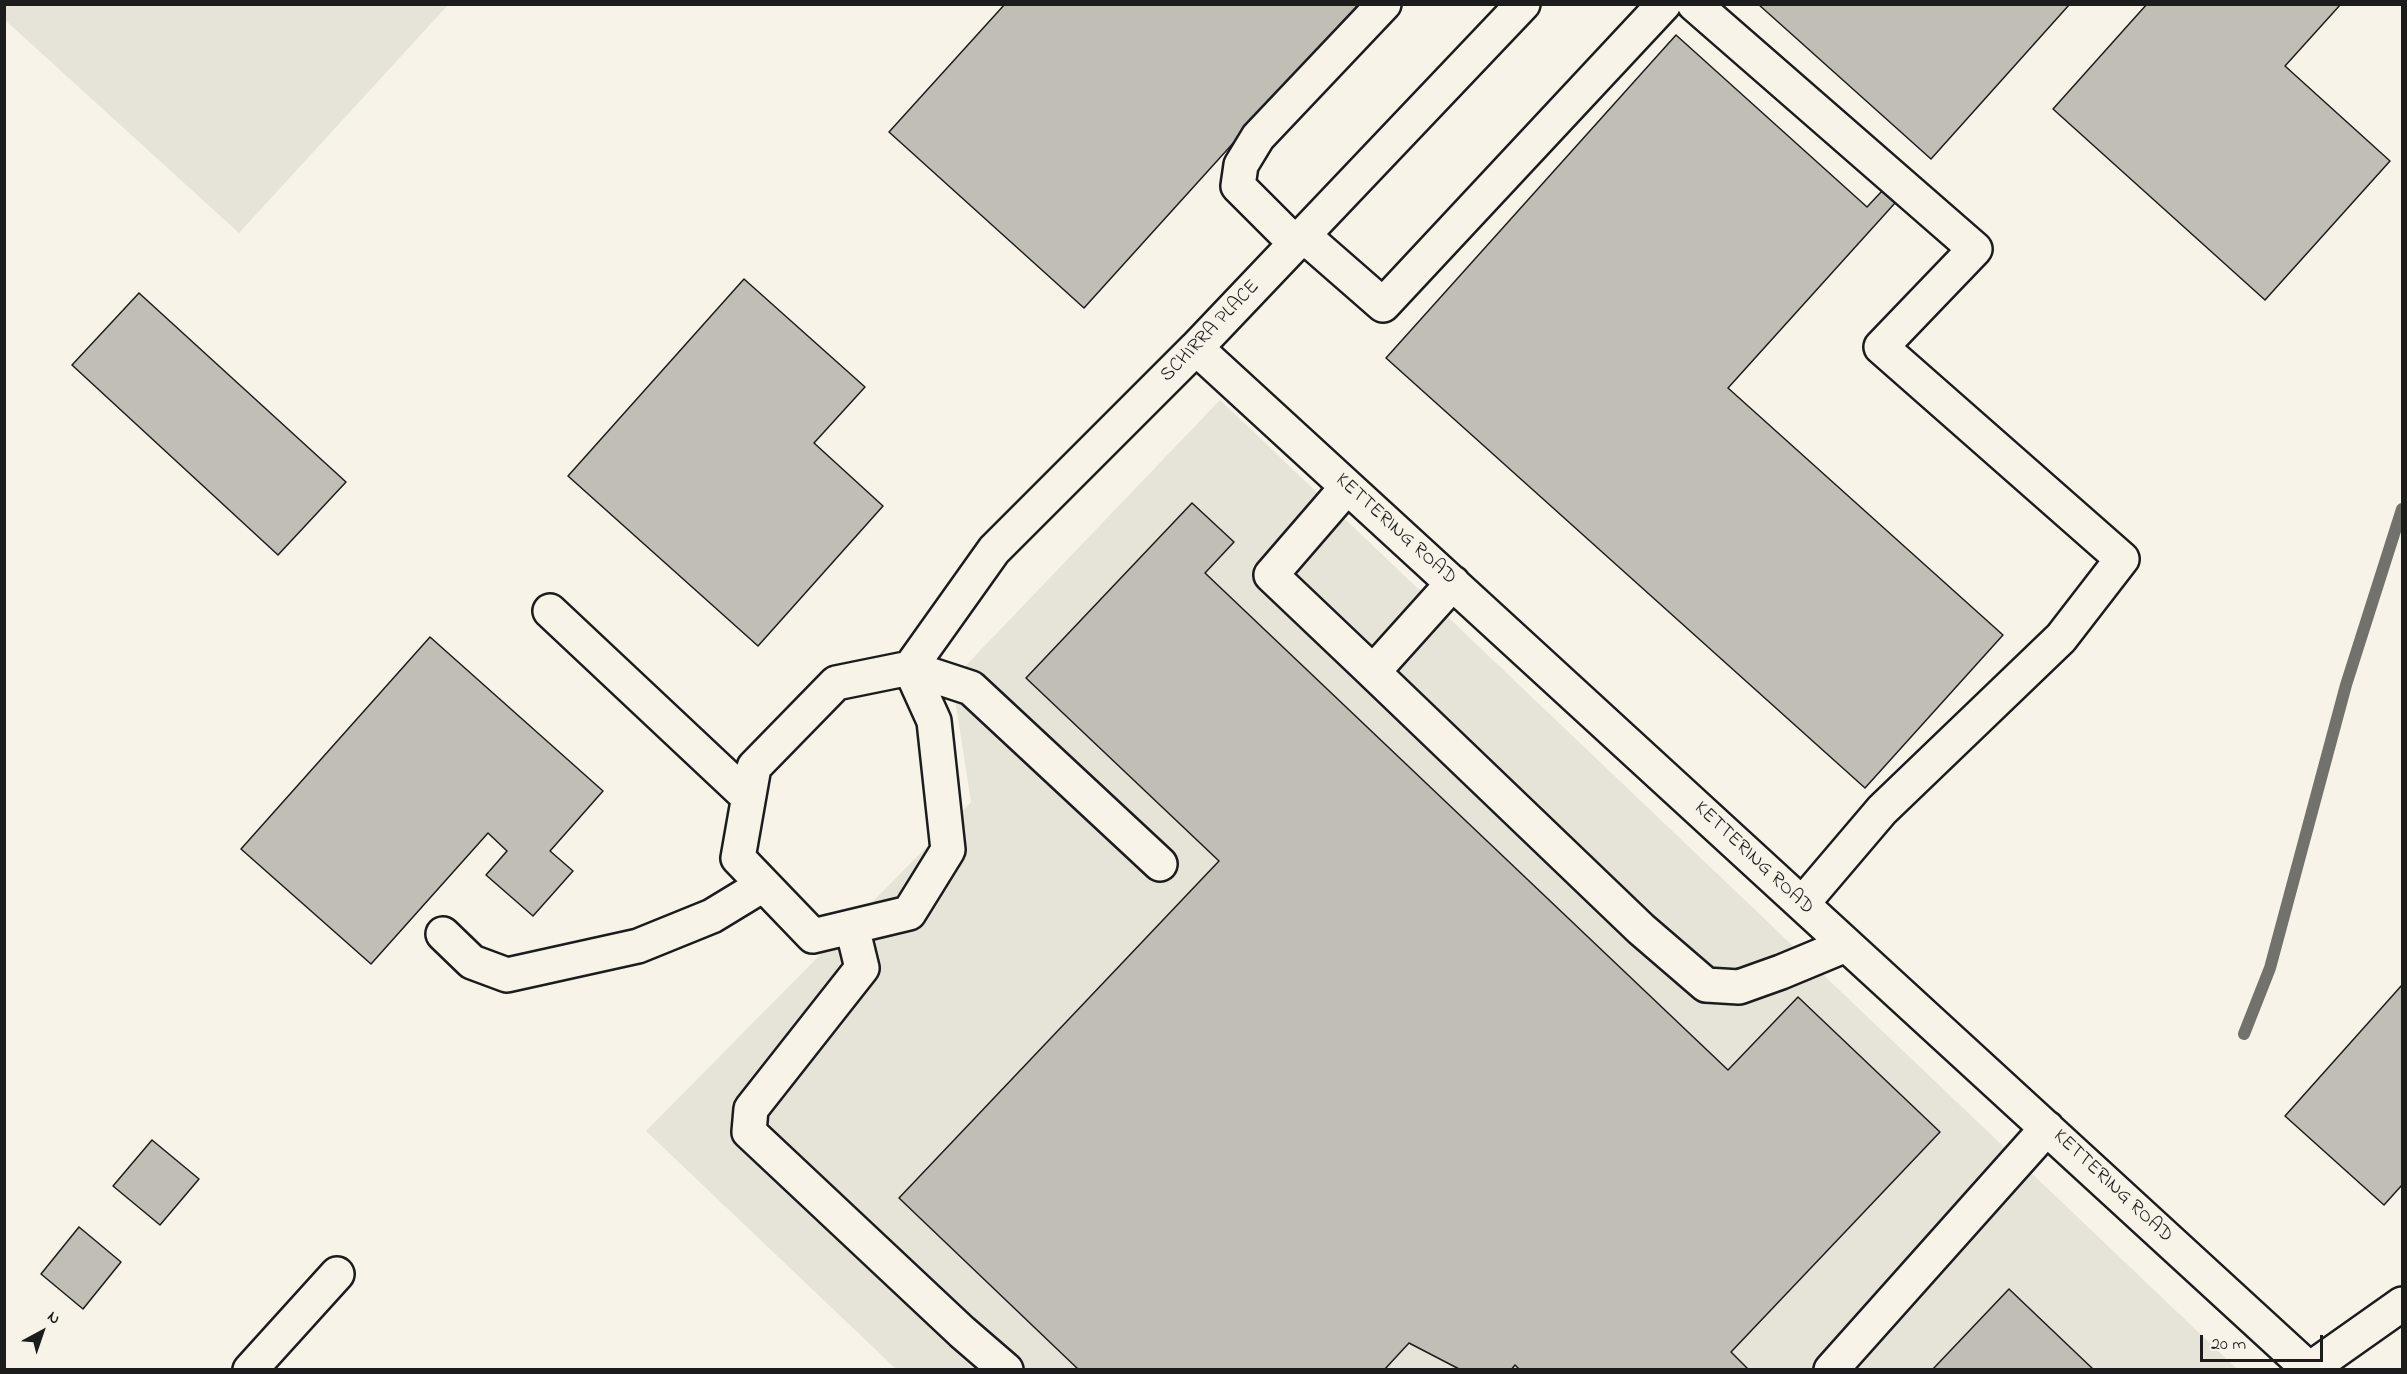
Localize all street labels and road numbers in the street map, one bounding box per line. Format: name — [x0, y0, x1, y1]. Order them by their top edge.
street label: SCHIRRA PLACE — [1156, 276, 1266, 388]
street label: KETTERING ROAD — [1329, 469, 1461, 591]
street label: KETTERING ROAD — [1688, 797, 1818, 921]
street label: KETTERING ROAD — [2047, 1125, 2177, 1249]

